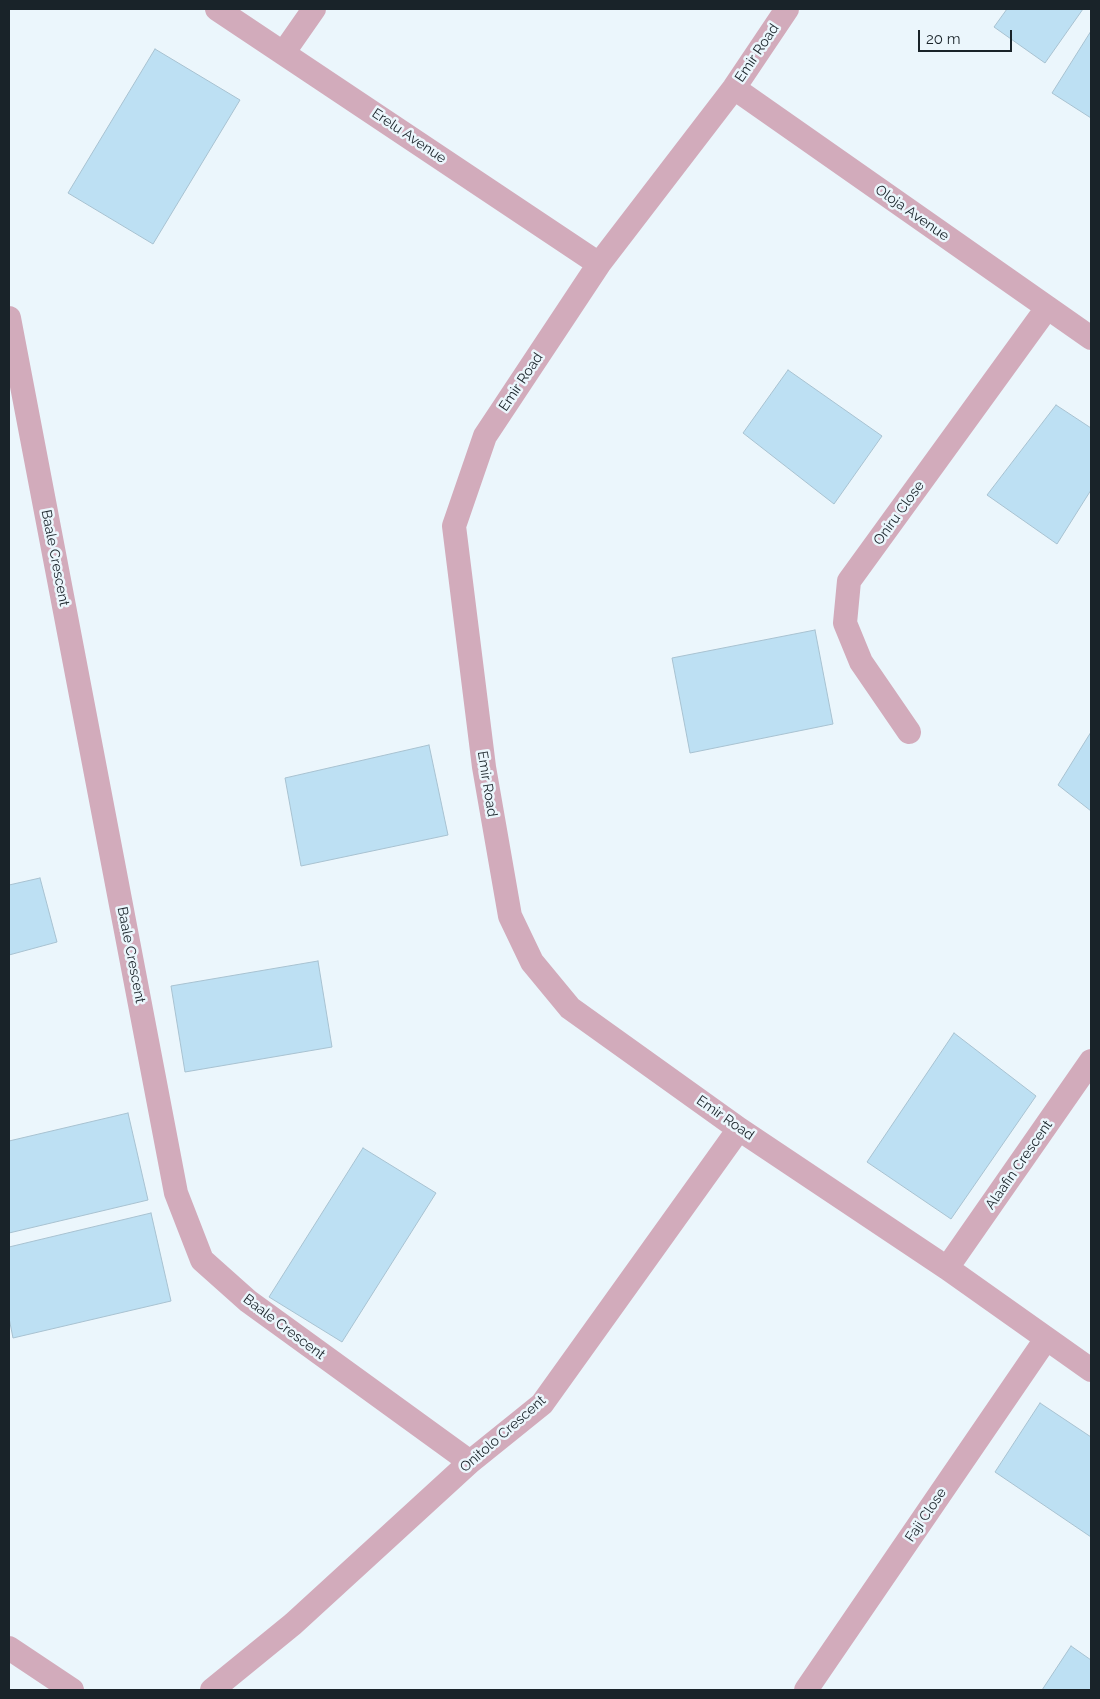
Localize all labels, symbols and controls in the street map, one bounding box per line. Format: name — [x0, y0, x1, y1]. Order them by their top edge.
scale bar — [920, 20, 1014, 52]
street label: Emir Road — [731, 21, 783, 85]
text: 20 m — [926, 30, 961, 48]
street label: Erelu Avenue — [369, 105, 449, 167]
street label: Oloja Avenue — [872, 181, 952, 245]
street label: Emir Road — [495, 350, 547, 414]
street label: Oniru Close — [870, 478, 928, 548]
street label: Baale Crescent — [37, 508, 73, 608]
street label: Emir Road — [474, 750, 500, 818]
street label: Baale Crescent — [113, 905, 149, 1005]
street label: Emir Road — [693, 1092, 757, 1144]
street label: Alaafin Crescent — [982, 1117, 1056, 1213]
street label: Baale Crescent — [240, 1291, 328, 1363]
street label: Onitolo Crescent — [457, 1392, 549, 1476]
street label: Faji Close — [902, 1485, 950, 1545]

